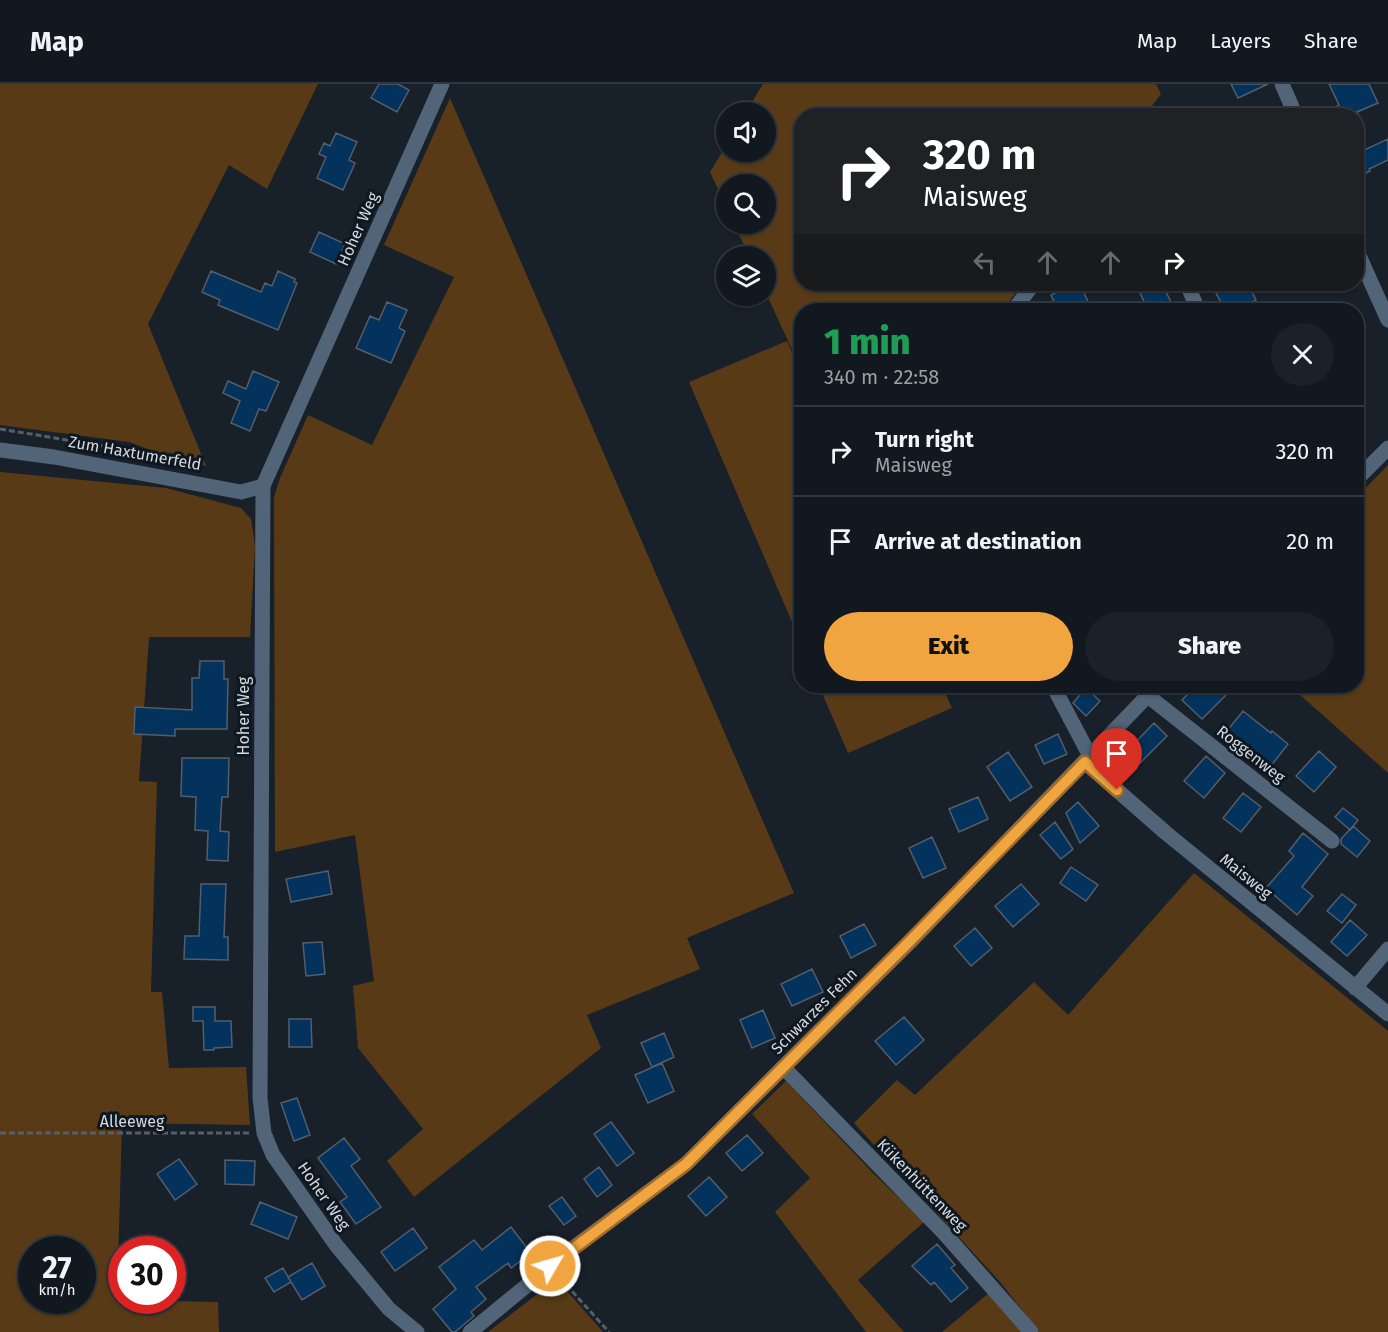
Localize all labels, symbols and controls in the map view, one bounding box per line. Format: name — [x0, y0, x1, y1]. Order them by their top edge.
text: Map — [30, 25, 84, 58]
text: Map — [1137, 28, 1177, 54]
text: Layers — [1210, 28, 1271, 54]
text: Share — [1304, 28, 1358, 54]
map controls — [716, 102, 776, 306]
button: sound — [716, 102, 776, 162]
text: 320 m — [923, 130, 1036, 180]
icon: right — [824, 132, 902, 210]
button: search — [716, 174, 776, 234]
text: Maisweg — [923, 181, 1027, 213]
street label: Hoher Weg — [333, 189, 383, 269]
button: layers — [716, 246, 776, 306]
icon: left — [968, 246, 1001, 279]
icon: ahead — [1031, 246, 1064, 279]
icon: ahead — [1094, 246, 1127, 279]
icon: right — [1157, 246, 1190, 279]
text: 1 min — [824, 320, 910, 364]
button: close — [1271, 323, 1334, 386]
text: 340 m · 22:58 — [824, 365, 939, 389]
text: Turn right — [875, 426, 974, 453]
street label: Zum Haxtumerfeld — [67, 432, 203, 474]
icon: right — [824, 435, 857, 468]
text: 320 m — [1275, 438, 1334, 465]
text: Maisweg — [875, 453, 952, 477]
icon: arrive — [824, 525, 857, 558]
text: Arrive at destination — [875, 528, 1082, 555]
text: 20 m — [1286, 528, 1334, 555]
button: Exit — [824, 612, 1073, 681]
button: Share — [1085, 612, 1334, 681]
street label: Hoher Weg — [234, 676, 253, 755]
street label: Roggenweg — [1213, 721, 1290, 787]
pin — [1091, 728, 1142, 790]
icon: arrive — [1100, 737, 1133, 770]
street label: Maisweg — [1216, 849, 1276, 903]
street label: Schwarzes Fehn — [767, 964, 861, 1058]
street label: Alleeweg — [100, 1112, 165, 1131]
street label: Kükenhüttenweg — [873, 1135, 971, 1236]
street label: Hoher Weg — [294, 1158, 355, 1234]
position arrow — [518, 1234, 582, 1298]
speed limit sign: 30 — [108, 1236, 186, 1314]
text: 27 — [42, 1250, 72, 1286]
text: km/h — [38, 1281, 76, 1299]

